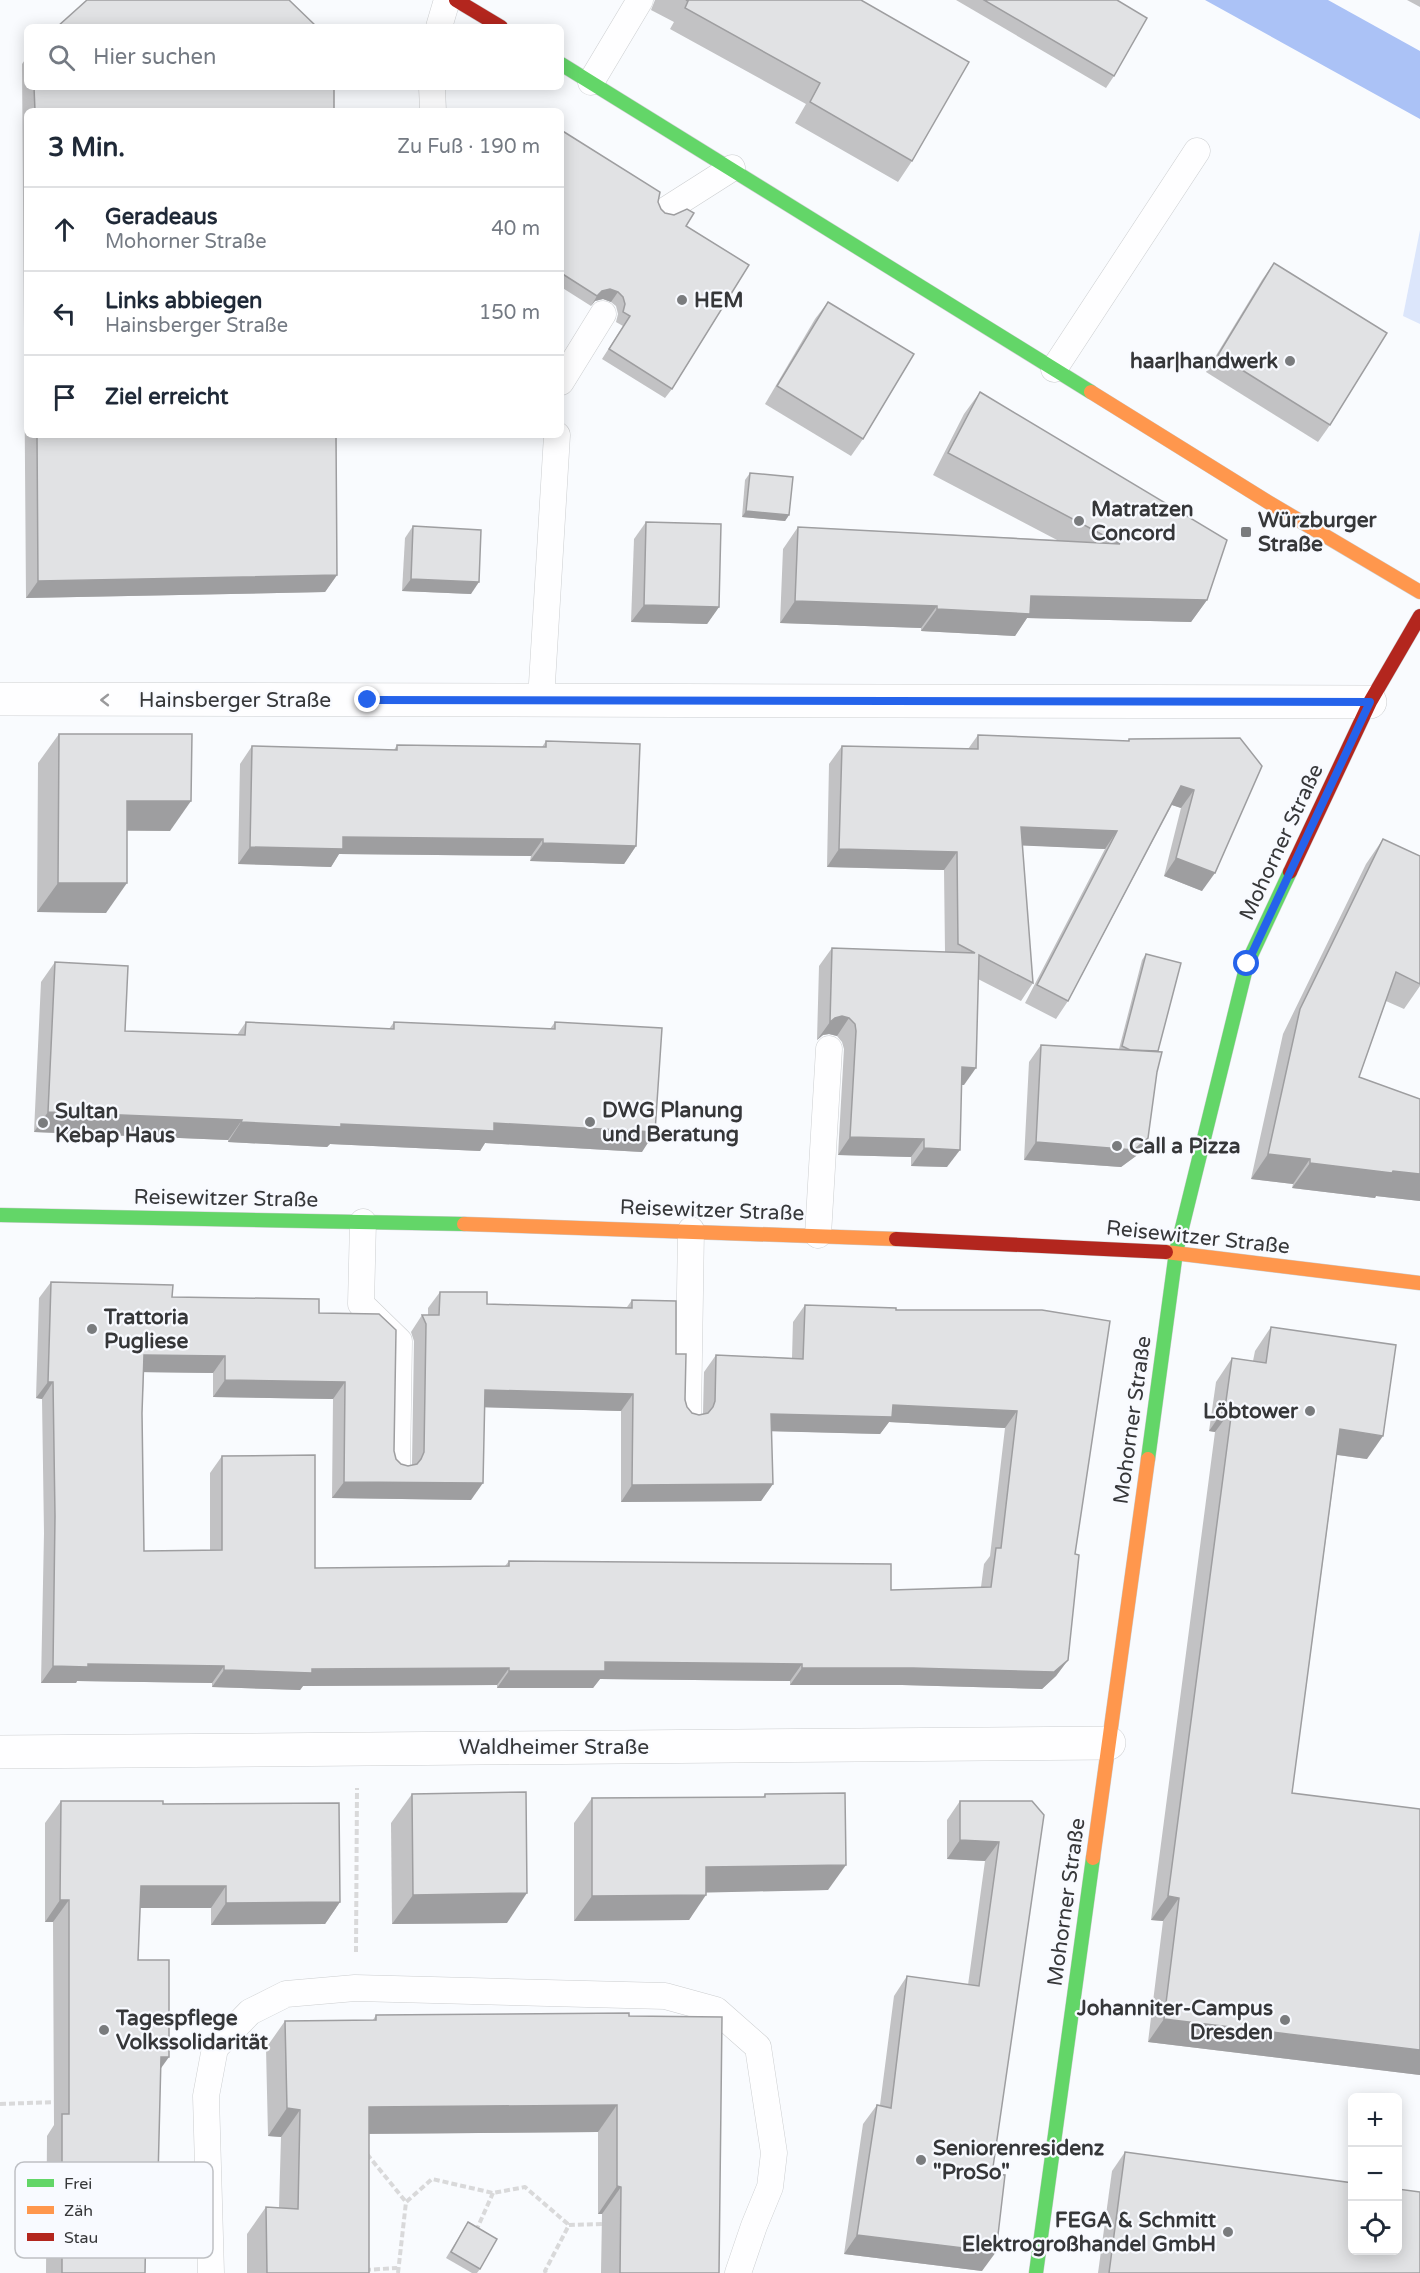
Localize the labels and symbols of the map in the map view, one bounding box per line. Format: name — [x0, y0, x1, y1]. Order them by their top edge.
place label: HEM — [694, 288, 744, 313]
marker: HEM — [675, 293, 689, 307]
place label: haar|handwerk — [1130, 349, 1279, 374]
marker: haar|handwerk — [1283, 354, 1297, 368]
place label: Matratzen Concord — [1091, 497, 1194, 546]
place label: Würzburger Straße — [1258, 508, 1378, 557]
marker: Matratzen Concord — [1072, 514, 1086, 528]
marker: Würzburger Straße — [1239, 525, 1253, 539]
route end — [354, 686, 380, 712]
street label: Hainsberger Straße — [139, 688, 331, 713]
one-way arrow — [100, 694, 109, 706]
street label: Mohorner Straße — [1234, 760, 1329, 924]
route start — [1233, 950, 1259, 976]
place label: DWG Planung und Beratung — [602, 1098, 743, 1147]
place label: Sultan Kebap Haus — [55, 1099, 175, 1148]
marker: DWG Planung und Beratung — [583, 1115, 597, 1129]
marker: Sultan Kebap Haus — [36, 1116, 50, 1130]
place label: Call a Pizza — [1129, 1134, 1240, 1159]
marker: Call a Pizza — [1110, 1139, 1124, 1153]
street label: Reisewitzer Straße — [133, 1184, 319, 1213]
street label: Reisewitzer Straße — [619, 1195, 805, 1226]
street label: Reisewitzer Straße — [1105, 1215, 1291, 1260]
place label: Trattoria Pugliese — [103, 1305, 189, 1354]
marker: Trattoria Pugliese — [85, 1322, 99, 1336]
street label: Mohorner Straße — [1108, 1334, 1157, 1506]
place label: Löbtower — [1203, 1399, 1299, 1424]
marker: Löbtower — [1303, 1404, 1317, 1418]
street label: Waldheimer Straße — [459, 1735, 649, 1760]
street label: Mohorner Straße — [1042, 1816, 1091, 1988]
place label: Johanniter-Campus Dresden — [1076, 1996, 1273, 2045]
place label: Tagespflege Volkssolidarität — [115, 2006, 268, 2055]
marker: Johanniter-Campus Dresden — [1278, 2013, 1292, 2027]
marker: Tagespflege Volkssolidarität — [97, 2023, 111, 2037]
place label: Seniorenresidenz "ProSo" — [933, 2136, 1105, 2185]
marker: Seniorenresidenz "ProSo" — [914, 2153, 928, 2167]
legend — [15, 2162, 213, 2258]
text: Frei — [64, 2174, 92, 2194]
text: Zäh — [64, 2201, 93, 2221]
place label: FEGA & Schmitt Elektrogroßhandel GmbH — [962, 2208, 1216, 2257]
marker: FEGA & Schmitt Elektrogroßhandel GmbH — [1221, 2225, 1235, 2239]
text: Stau — [64, 2228, 98, 2248]

